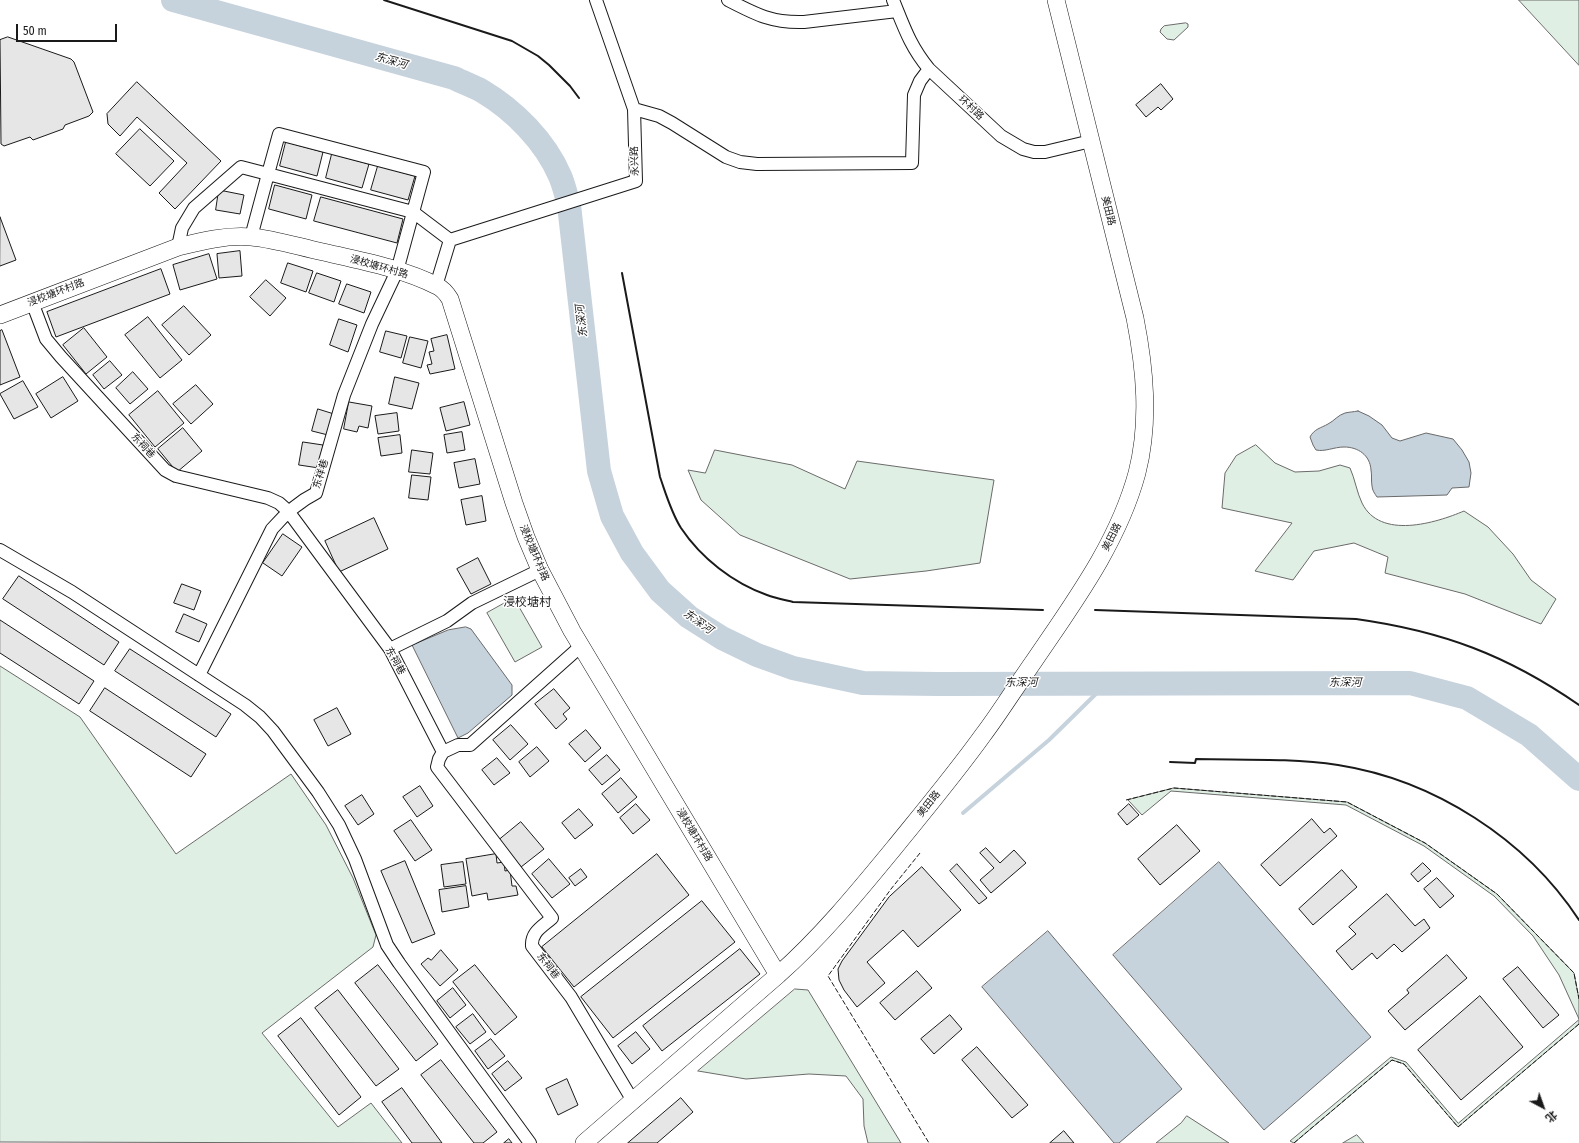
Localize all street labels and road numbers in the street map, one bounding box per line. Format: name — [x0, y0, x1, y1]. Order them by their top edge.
street label: 环村路 — [956, 93, 986, 123]
street label: 永兴路 — [628, 146, 642, 176]
street label: 美田路 — [1099, 195, 1117, 227]
street label: 浸校塘环村路 — [349, 253, 409, 281]
street label: 浸校塘环村路 — [26, 277, 86, 309]
street label: 东祠巷 — [128, 431, 158, 461]
street label: 东祥巷 — [311, 458, 331, 490]
street label: 美田路 — [1100, 521, 1124, 553]
street label: 浸校塘环村路 — [517, 523, 551, 583]
street label: 东祠巷 — [382, 645, 408, 677]
street label: 美田路 — [915, 789, 943, 819]
street label: 浸校塘环村路 — [673, 806, 715, 864]
street label: 东祠巷 — [534, 950, 562, 982]

